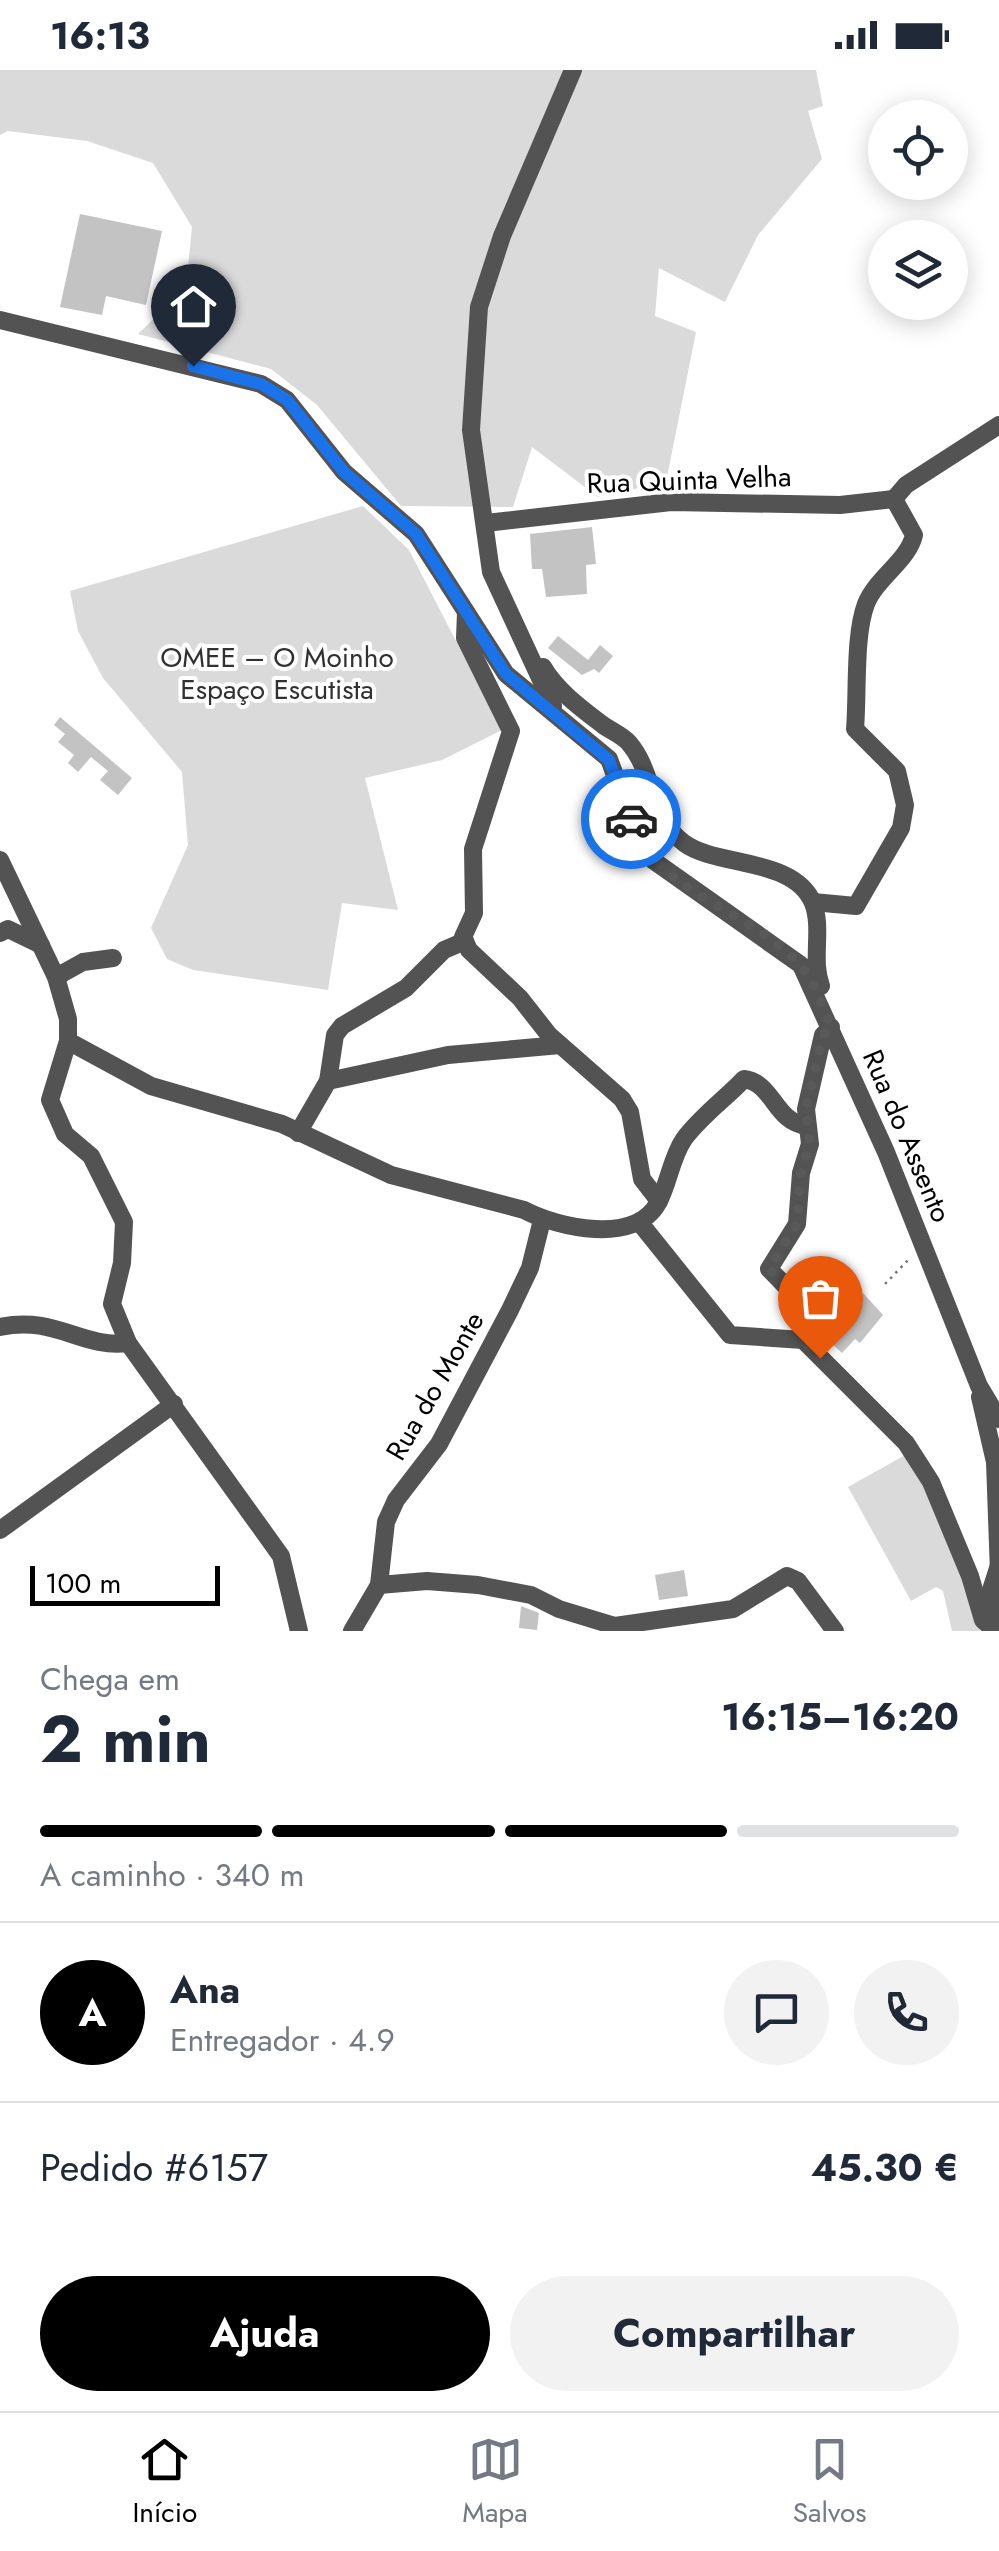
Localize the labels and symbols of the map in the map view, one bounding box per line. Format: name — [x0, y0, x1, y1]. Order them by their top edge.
pin — [151, 264, 236, 367]
street label: Rua Quinta Velha — [586, 456, 792, 504]
park label: OMEE – O Moinho Espaço Escutista — [160, 637, 394, 710]
courier — [581, 769, 681, 869]
street label: Rua do Assento — [852, 1043, 962, 1229]
pin — [778, 1256, 863, 1359]
street label: Rua do Monte — [376, 1304, 494, 1468]
scale bar — [30, 1561, 220, 1606]

